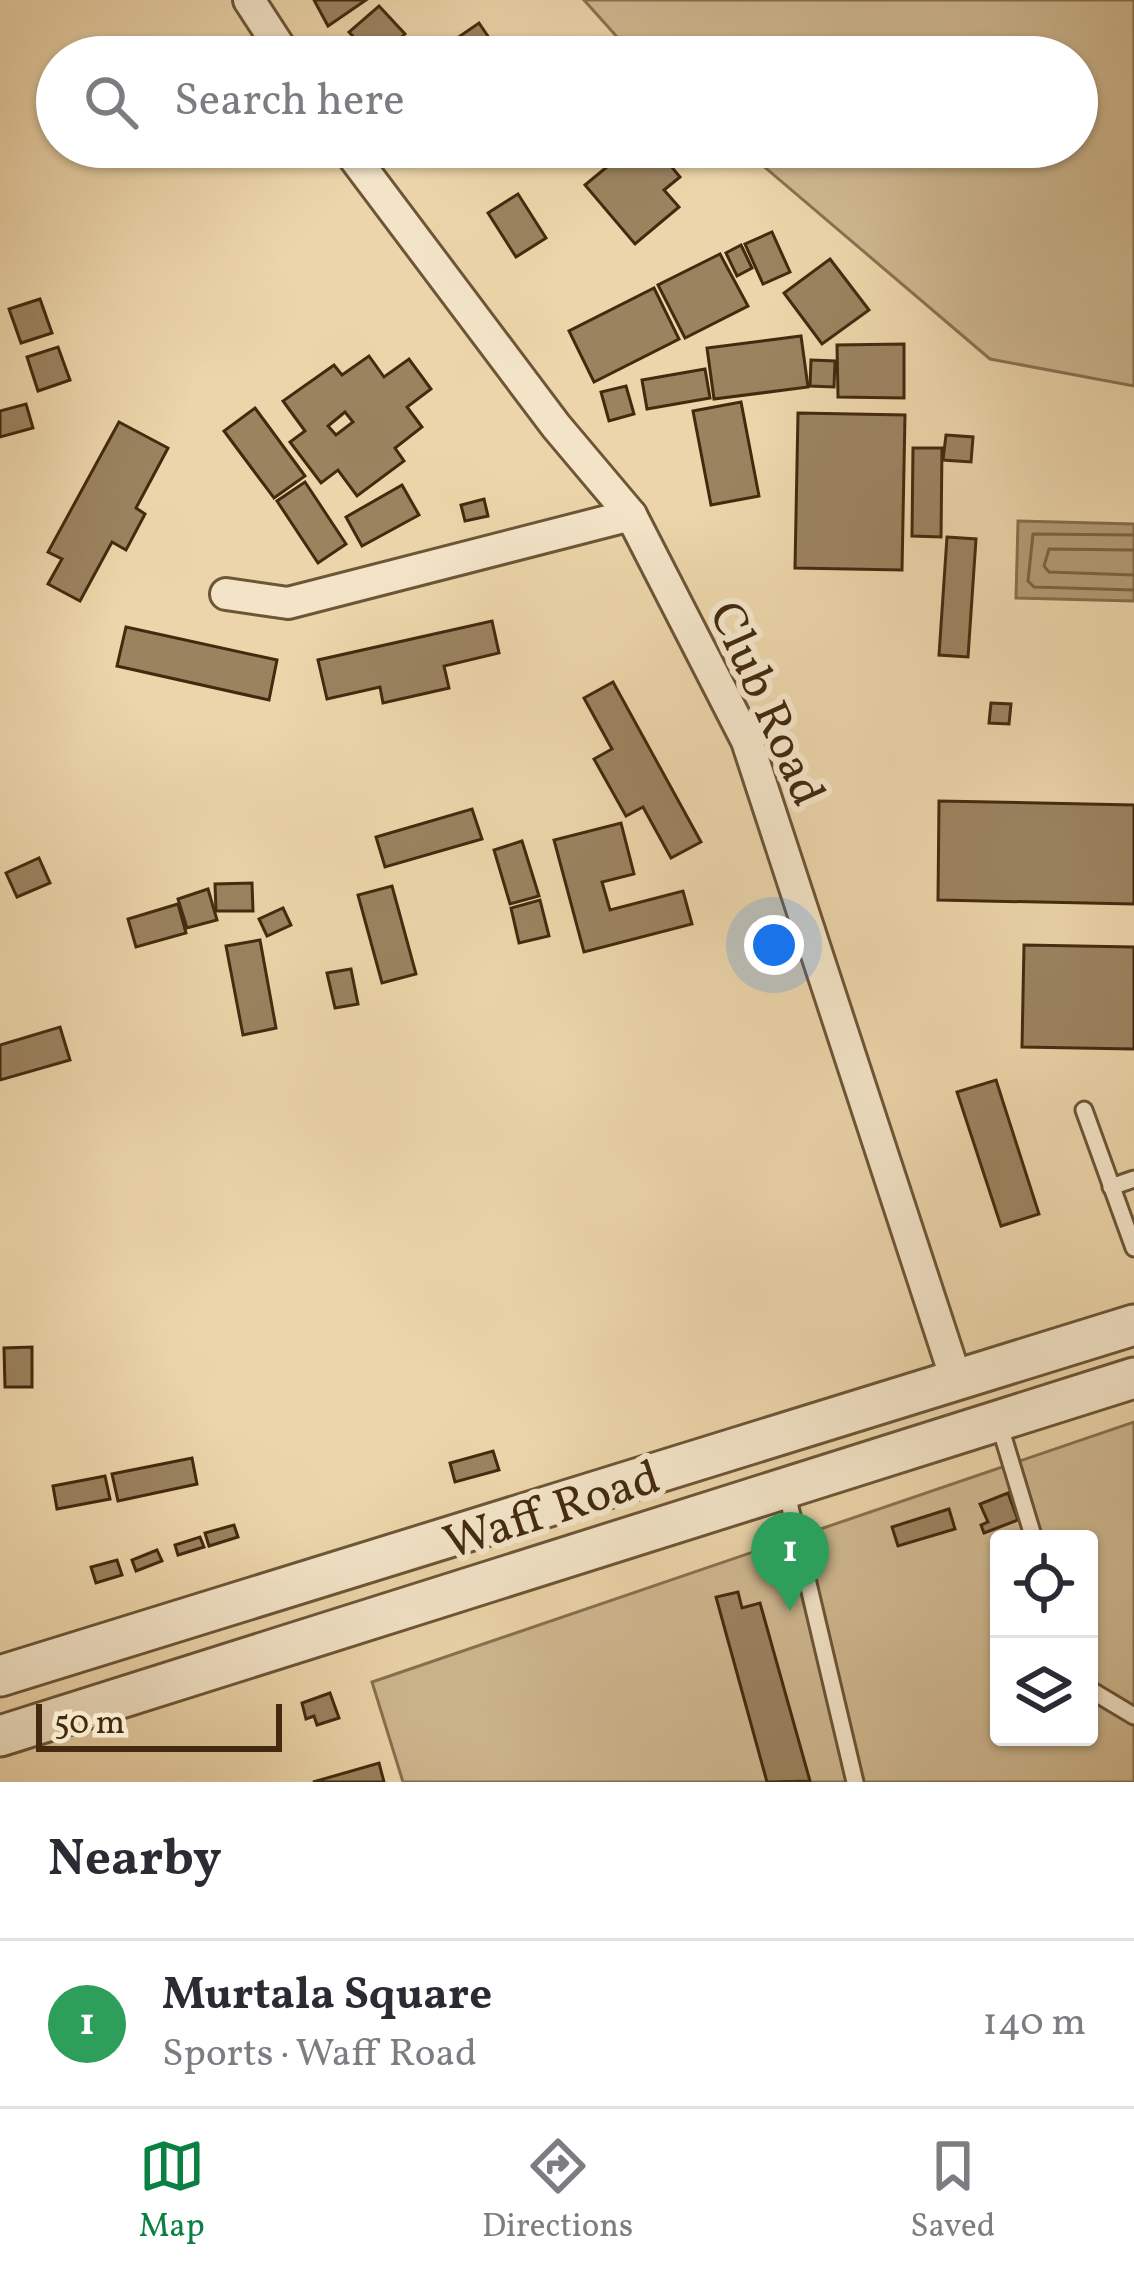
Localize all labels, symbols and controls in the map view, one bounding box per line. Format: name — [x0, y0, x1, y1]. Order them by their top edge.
search box — [36, 36, 1098, 168]
icon: search — [78, 69, 144, 135]
text: Search here — [174, 71, 405, 134]
street label: Club Road — [690, 592, 840, 818]
your location — [744, 915, 804, 975]
street label: Waff Road — [436, 1446, 669, 1579]
pin: 1 — [751, 1512, 829, 1611]
map controls — [990, 1530, 1098, 1746]
button: locate — [990, 1530, 1098, 1638]
button: layers — [990, 1638, 1098, 1746]
scale bar — [36, 1698, 282, 1751]
text: 50 m — [54, 1702, 125, 1748]
text: Nearby — [48, 1825, 222, 1896]
text: Murtala Square — [162, 1965, 492, 2028]
text: 1 — [79, 1997, 95, 2051]
text: 140 m — [983, 1997, 1086, 2051]
text: Sports · Waff Road — [162, 2028, 477, 2082]
tab: Map — [139, 2133, 205, 2251]
tab: Directions — [482, 2133, 633, 2251]
tab: Saved — [910, 2133, 995, 2251]

